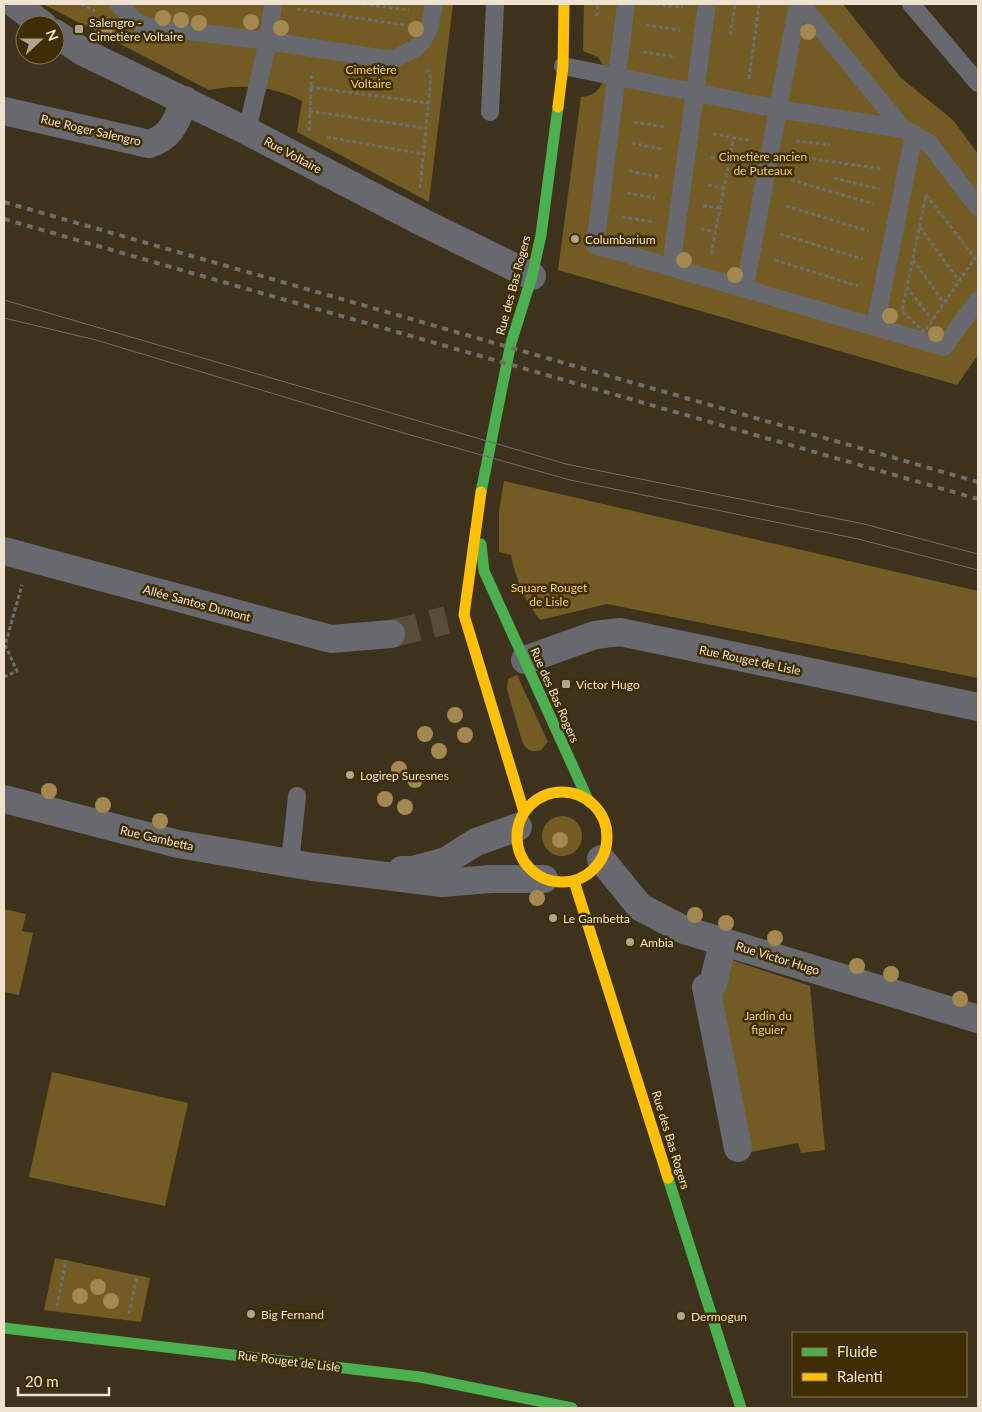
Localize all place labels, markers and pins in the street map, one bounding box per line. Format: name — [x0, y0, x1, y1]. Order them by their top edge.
place label: Salengro - Cimetière Voltaire — [89, 15, 183, 44]
marker: Salengro - Cimetière Voltaire — [73, 23, 85, 35]
place label: Columbarium — [585, 232, 656, 247]
marker: Columbarium — [569, 233, 581, 245]
place label: Victor Hugo — [576, 677, 640, 692]
marker: Victor Hugo — [560, 678, 572, 690]
place label: Logirep Suresnes — [360, 768, 449, 783]
marker: Logirep Suresnes — [344, 769, 356, 781]
place label: Le Gambetta — [563, 911, 630, 926]
marker: Le Gambetta — [547, 912, 559, 924]
place label: Ambia — [640, 935, 674, 950]
marker: Ambia — [624, 936, 636, 948]
place label: Big Fernand — [261, 1307, 324, 1322]
marker: Big Fernand — [245, 1308, 257, 1320]
place label: Dermogun — [691, 1309, 747, 1324]
marker: Dermogun — [675, 1310, 687, 1322]

